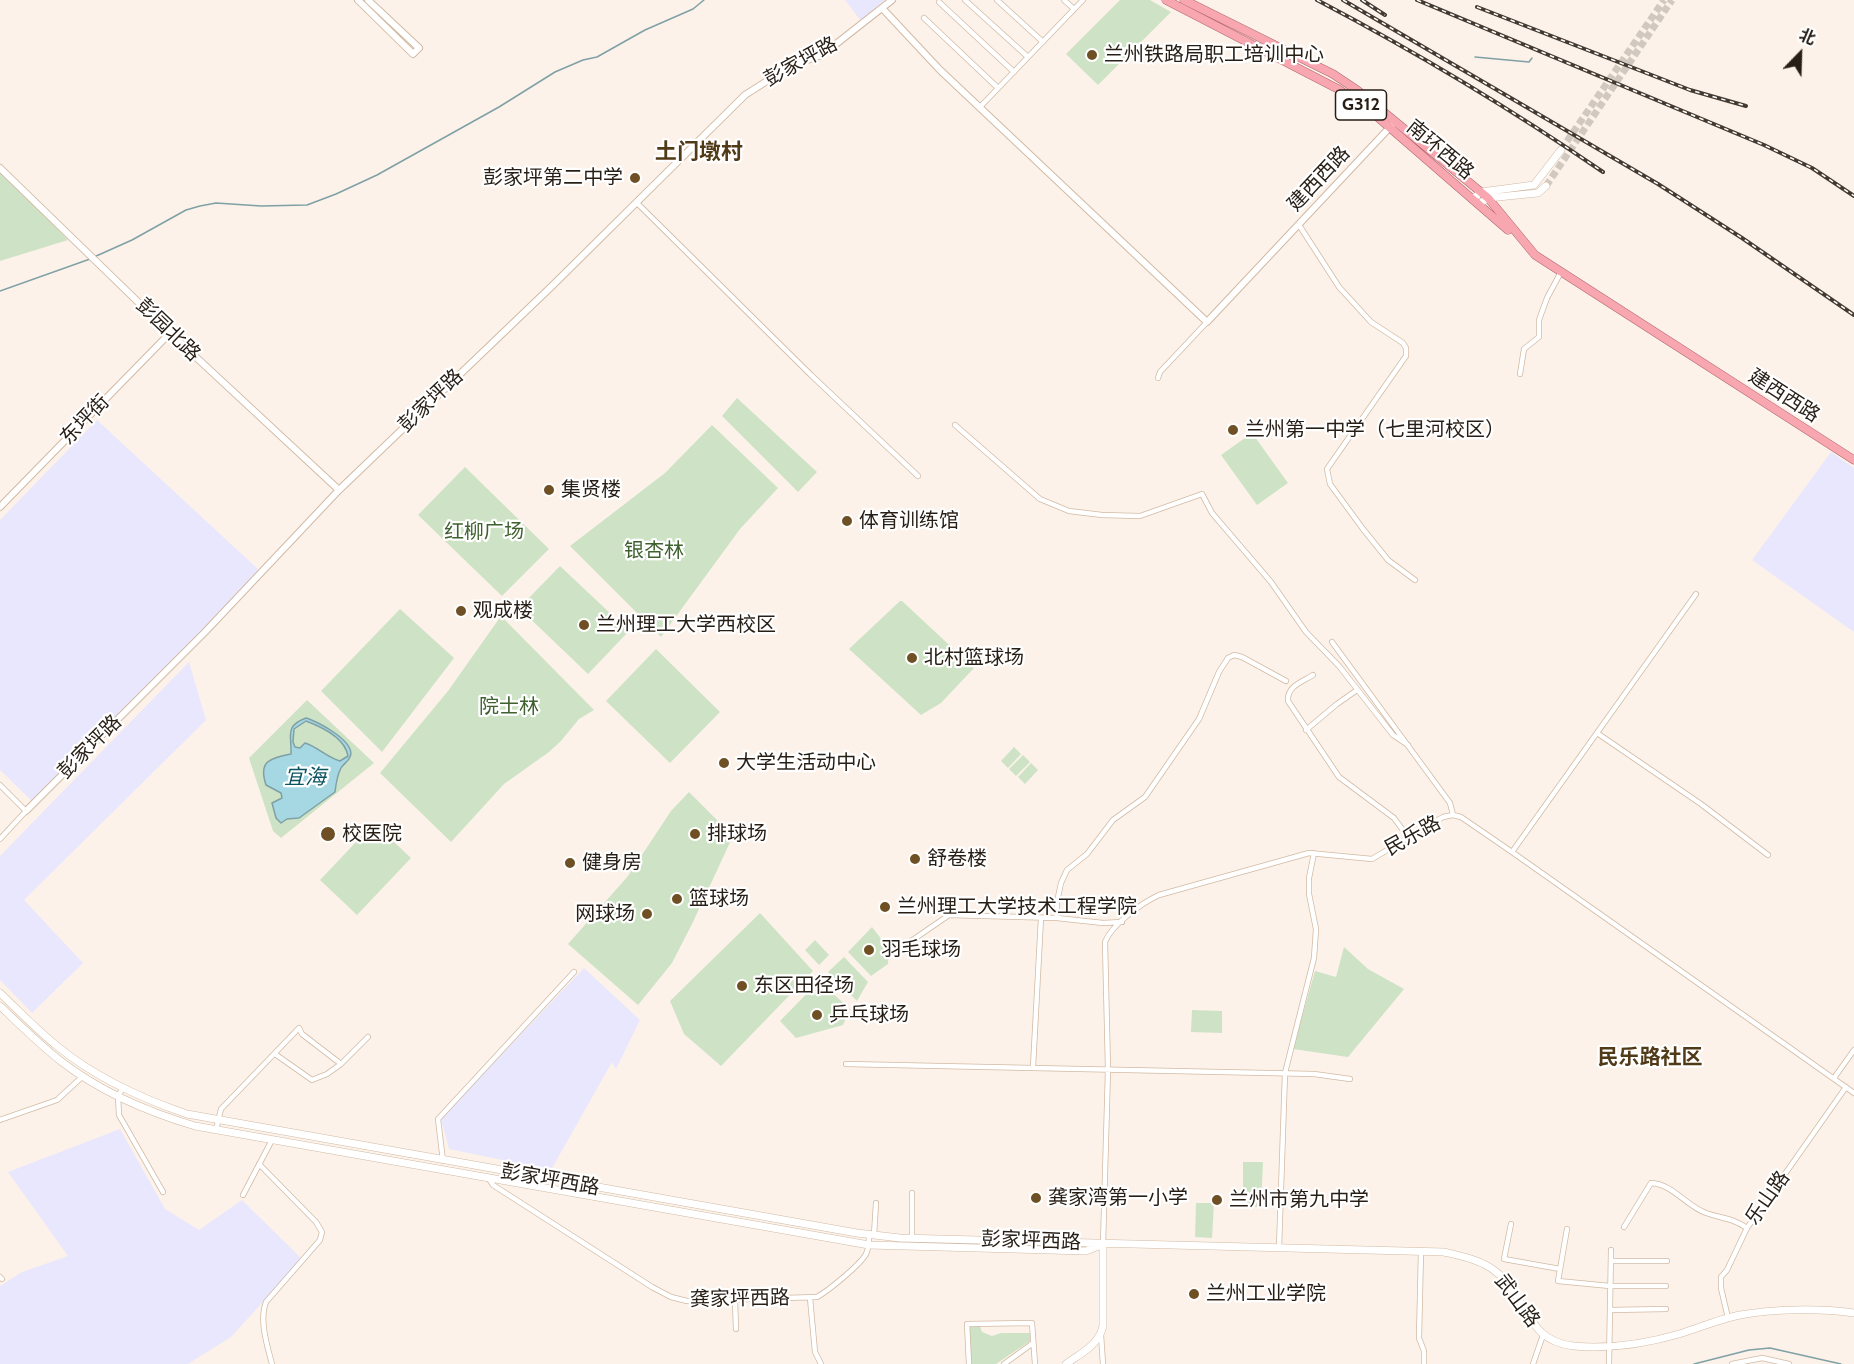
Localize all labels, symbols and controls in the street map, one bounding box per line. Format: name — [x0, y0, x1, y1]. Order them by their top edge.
north arrow — [1770, 24, 1830, 84]
text: 北 — [1796, 25, 1818, 49]
street label: 彭家坪路 — [760, 32, 842, 92]
place label: 兰州铁路局职工培训中心 — [1104, 43, 1324, 67]
marker: 兰州铁路局职工培训中心 — [1085, 48, 1099, 62]
road number: G312 — [1336, 90, 1386, 120]
street label: 南环西路 — [1402, 115, 1478, 185]
district label: 土门墩村 — [655, 140, 743, 166]
street label: 建西西路 — [1283, 142, 1355, 216]
place label: 彭家坪第二中学 — [483, 166, 623, 190]
marker: 彭家坪第二中学 — [628, 171, 642, 185]
street label: 彭园北路 — [131, 294, 205, 366]
street label: 建西西路 — [1744, 364, 1824, 428]
street label: 彭家坪路 — [394, 365, 468, 437]
street label: 东坪街 — [56, 390, 114, 450]
place label: 兰州第一中学（七里河校区） — [1245, 418, 1505, 442]
marker: 兰州第一中学（七里河校区） — [1226, 423, 1240, 437]
place label: 集贤楼 — [561, 478, 621, 502]
marker: 集贤楼 — [542, 483, 556, 497]
place label: 体育训练馆 — [859, 509, 959, 533]
marker: 体育训练馆 — [840, 514, 854, 528]
park label: 红柳广场 — [444, 520, 524, 544]
park label: 银杏林 — [624, 539, 684, 563]
place label: 观成楼 — [473, 599, 533, 623]
marker: 观成楼 — [454, 604, 468, 618]
place label: 兰州理工大学西校区 — [596, 613, 776, 637]
marker: 兰州理工大学西校区 — [577, 618, 591, 632]
place label: 北村篮球场 — [924, 646, 1024, 670]
marker: 北村篮球场 — [905, 651, 919, 665]
park label: 院士林 — [479, 695, 539, 719]
street label: 彭家坪路 — [53, 710, 127, 784]
place label: 大学生活动中心 — [736, 751, 876, 775]
marker: 大学生活动中心 — [717, 756, 731, 770]
water label: 宜海 — [284, 765, 326, 791]
street label: 民乐路 — [1381, 811, 1445, 861]
place label: 校医院 — [342, 822, 402, 846]
place label: 排球场 — [707, 822, 767, 846]
marker: 校医院 — [319, 825, 337, 843]
marker: 排球场 — [688, 827, 702, 841]
place label: 舒卷楼 — [927, 847, 987, 871]
place label: 健身房 — [582, 851, 642, 875]
marker: 舒卷楼 — [908, 852, 922, 866]
marker: 健身房 — [563, 856, 577, 870]
place label: 篮球场 — [689, 887, 749, 911]
marker: 篮球场 — [670, 892, 684, 906]
place label: 兰州理工大学技术工程学院 — [897, 895, 1137, 919]
marker: 兰州理工大学技术工程学院 — [878, 900, 892, 914]
place label: 网球场 — [575, 902, 635, 926]
marker: 网球场 — [640, 907, 654, 921]
place label: 羽毛球场 — [881, 938, 961, 962]
marker: 羽毛球场 — [862, 943, 876, 957]
place label: 东区田径场 — [754, 974, 854, 998]
marker: 东区田径场 — [735, 979, 749, 993]
place label: 乒乓球场 — [829, 1003, 909, 1027]
marker: 乒乓球场 — [810, 1008, 824, 1022]
district label: 民乐路社区 — [1598, 1045, 1702, 1071]
street label: 彭家坪西路 — [499, 1159, 601, 1201]
street label: 乐山路 — [1741, 1167, 1795, 1229]
place label: 龚家湾第一小学 — [1048, 1186, 1188, 1210]
place label: 兰州市第九中学 — [1229, 1188, 1369, 1212]
marker: 龚家湾第一小学 — [1029, 1191, 1043, 1205]
marker: 兰州市第九中学 — [1210, 1193, 1224, 1207]
street label: 彭家坪西路 — [981, 1227, 1081, 1255]
street label: 武山路 — [1489, 1270, 1545, 1332]
place label: 兰州工业学院 — [1206, 1282, 1326, 1306]
street label: 龚家坪西路 — [690, 1286, 790, 1312]
marker: 兰州工业学院 — [1187, 1287, 1201, 1301]

